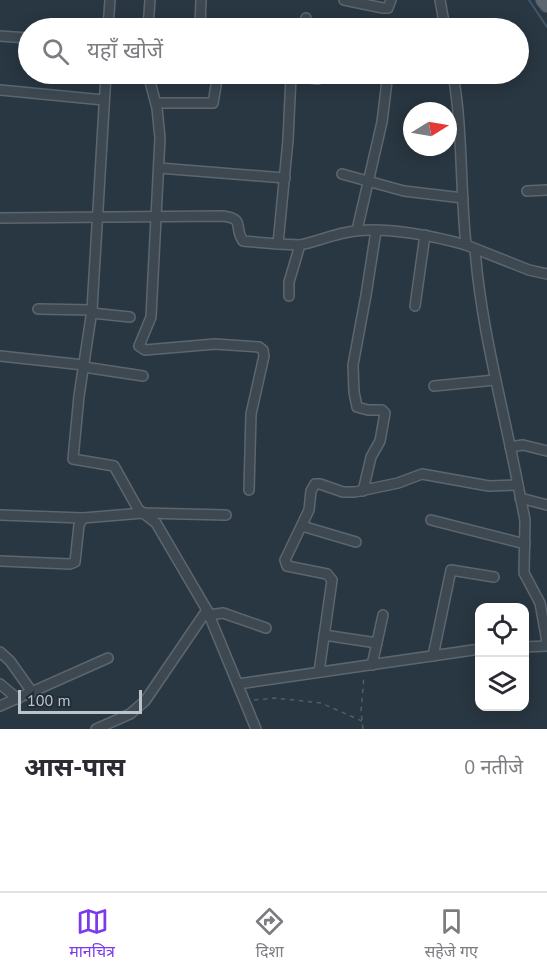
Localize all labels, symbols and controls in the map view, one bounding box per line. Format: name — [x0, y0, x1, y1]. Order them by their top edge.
search box — [18, 18, 529, 84]
icon: search — [39, 35, 72, 68]
text: यहाँ खोजें — [87, 36, 163, 64]
north arrow — [403, 102, 457, 156]
map controls — [475, 603, 529, 711]
button: locate — [475, 603, 529, 657]
button: layers — [475, 657, 529, 711]
scale bar — [18, 687, 142, 714]
text: 100 m — [27, 690, 70, 710]
text: आस-पास — [24, 750, 125, 783]
text: 0 नतीजे — [464, 754, 523, 780]
tab: मानचित्र — [69, 905, 115, 964]
tab: दिशा — [253, 905, 286, 964]
tab: सहेजे गए — [425, 905, 478, 964]

